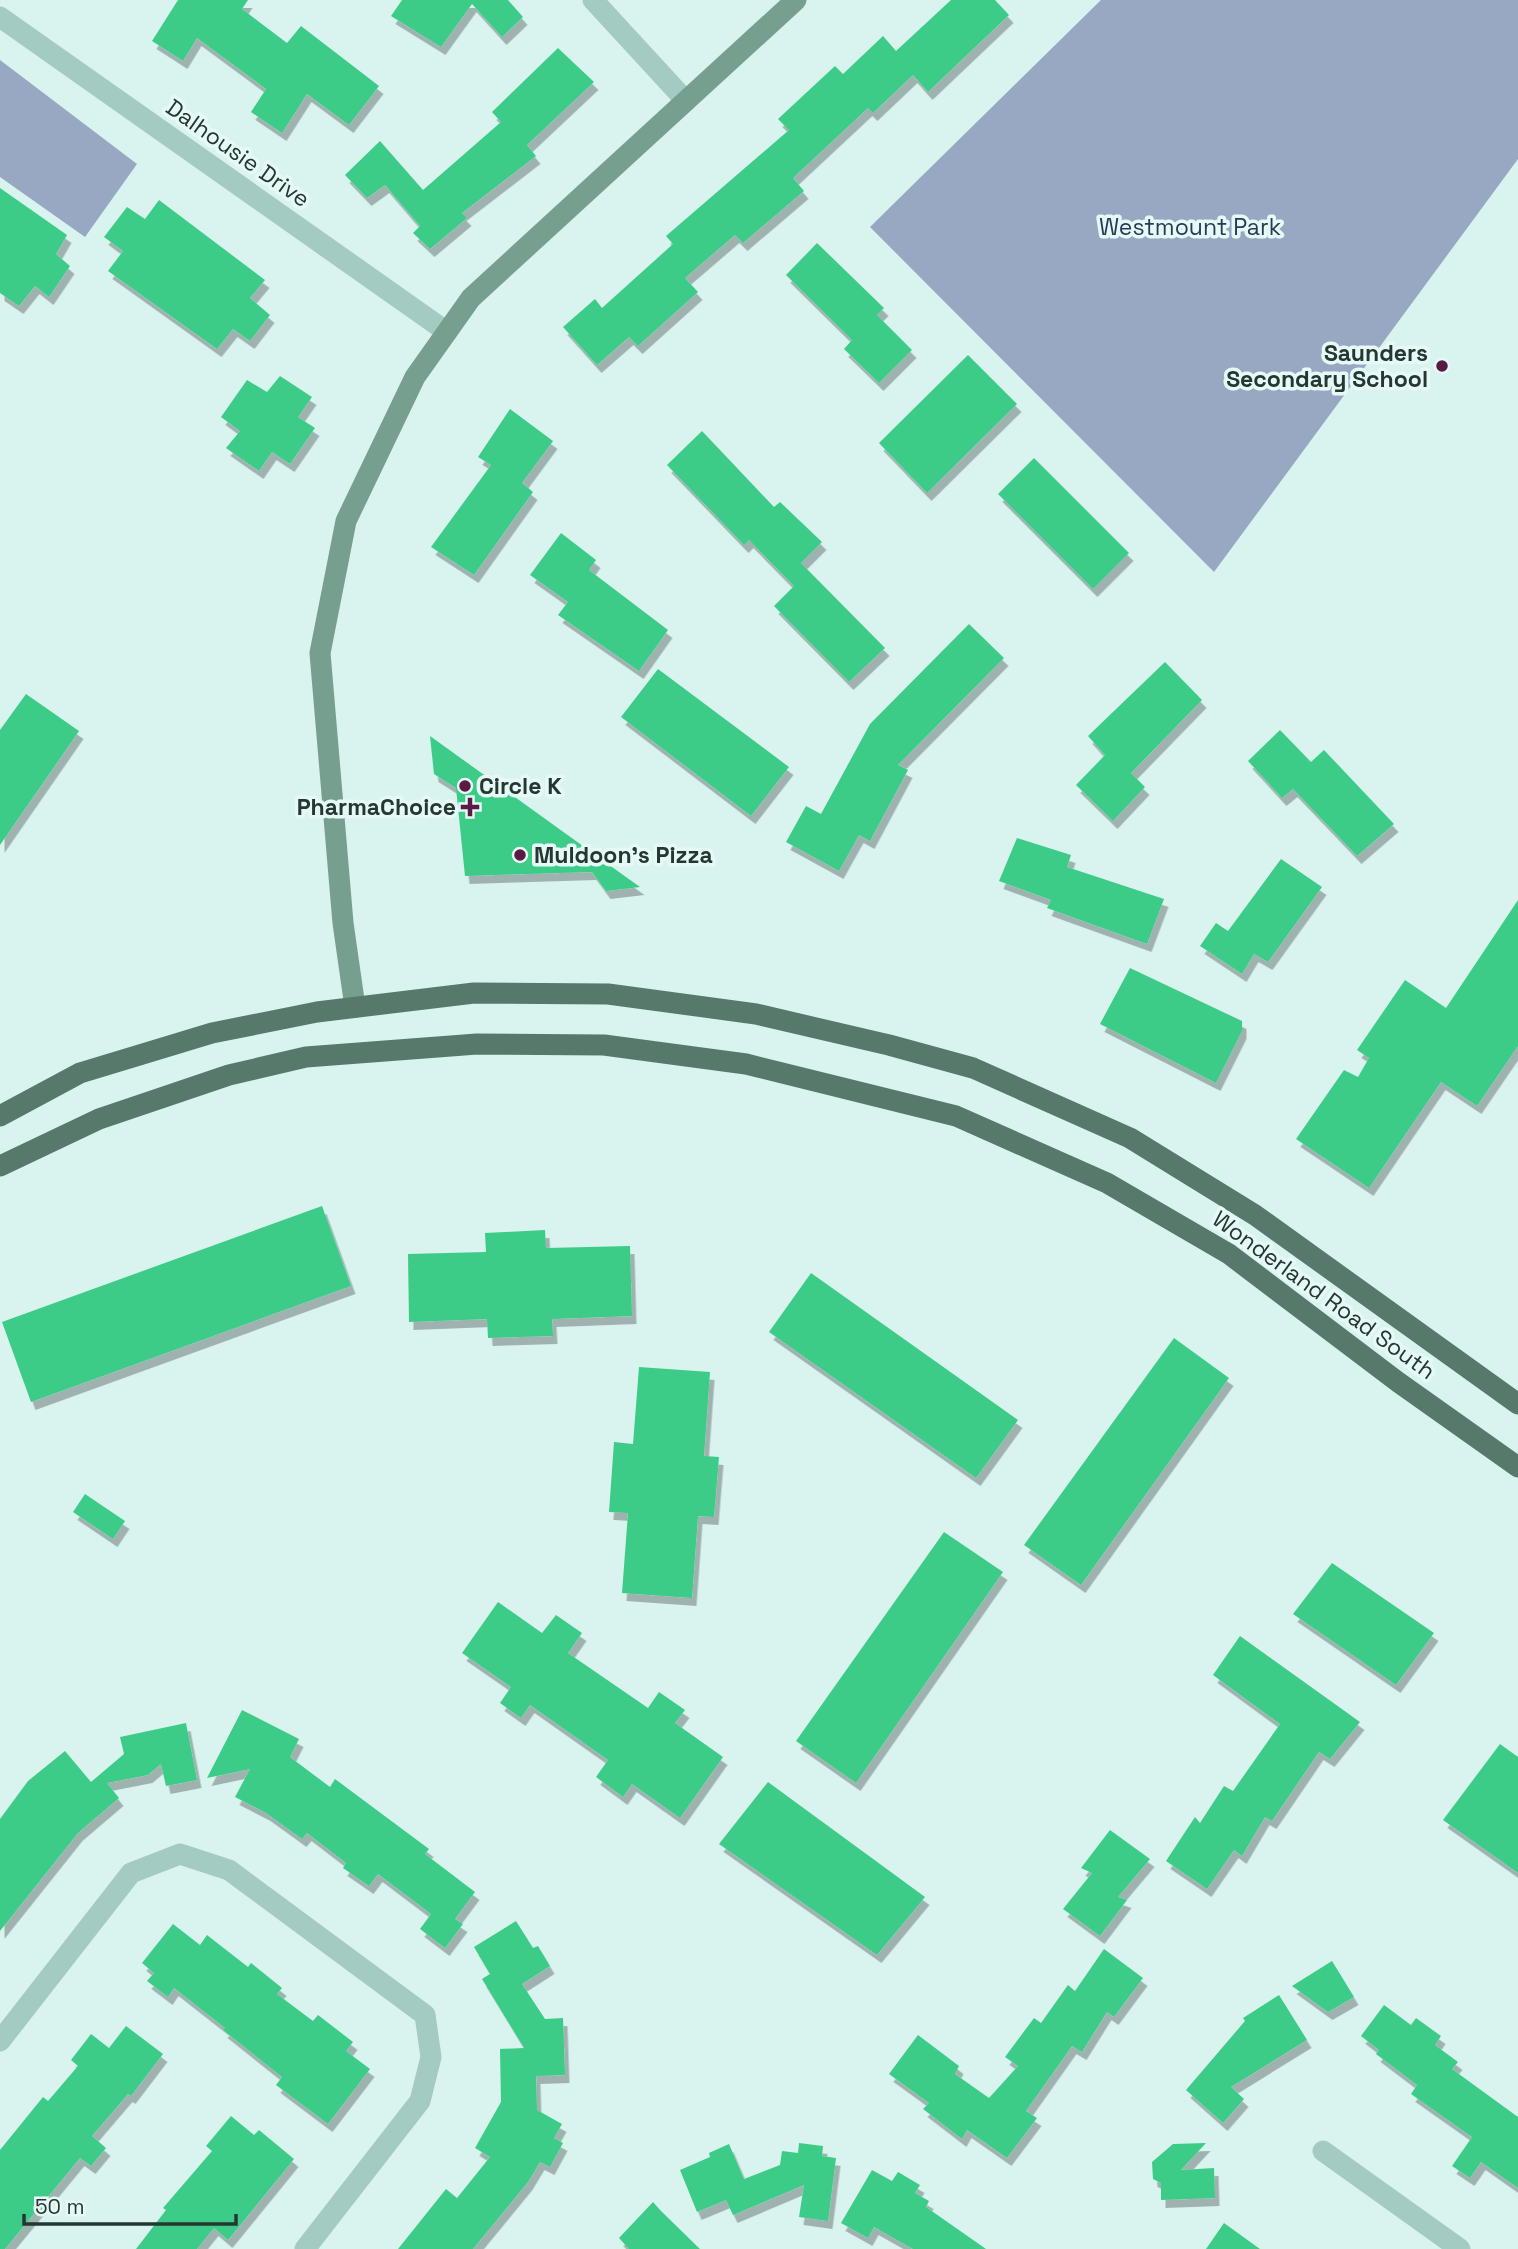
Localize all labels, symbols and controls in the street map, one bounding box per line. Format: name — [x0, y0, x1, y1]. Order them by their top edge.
street label: Dalhousie Drive — [160, 92, 316, 214]
park label: Westmount Park — [1099, 212, 1281, 242]
place label: Saunders Secondary School — [1226, 338, 1428, 394]
marker: Saunders Secondary School — [1434, 358, 1450, 374]
place label: Circle K — [479, 771, 562, 801]
marker: Circle K — [457, 778, 473, 794]
place label: PharmaChoice — [297, 792, 456, 822]
marker: PharmaChoice — [462, 799, 478, 815]
place label: Muldoon's Pizza — [534, 840, 713, 870]
marker: Muldoon's Pizza — [512, 847, 528, 863]
street label: Wonderland Road South — [1207, 1204, 1441, 1386]
scale bar — [24, 2182, 236, 2226]
text: 50 m — [35, 2193, 85, 2220]

